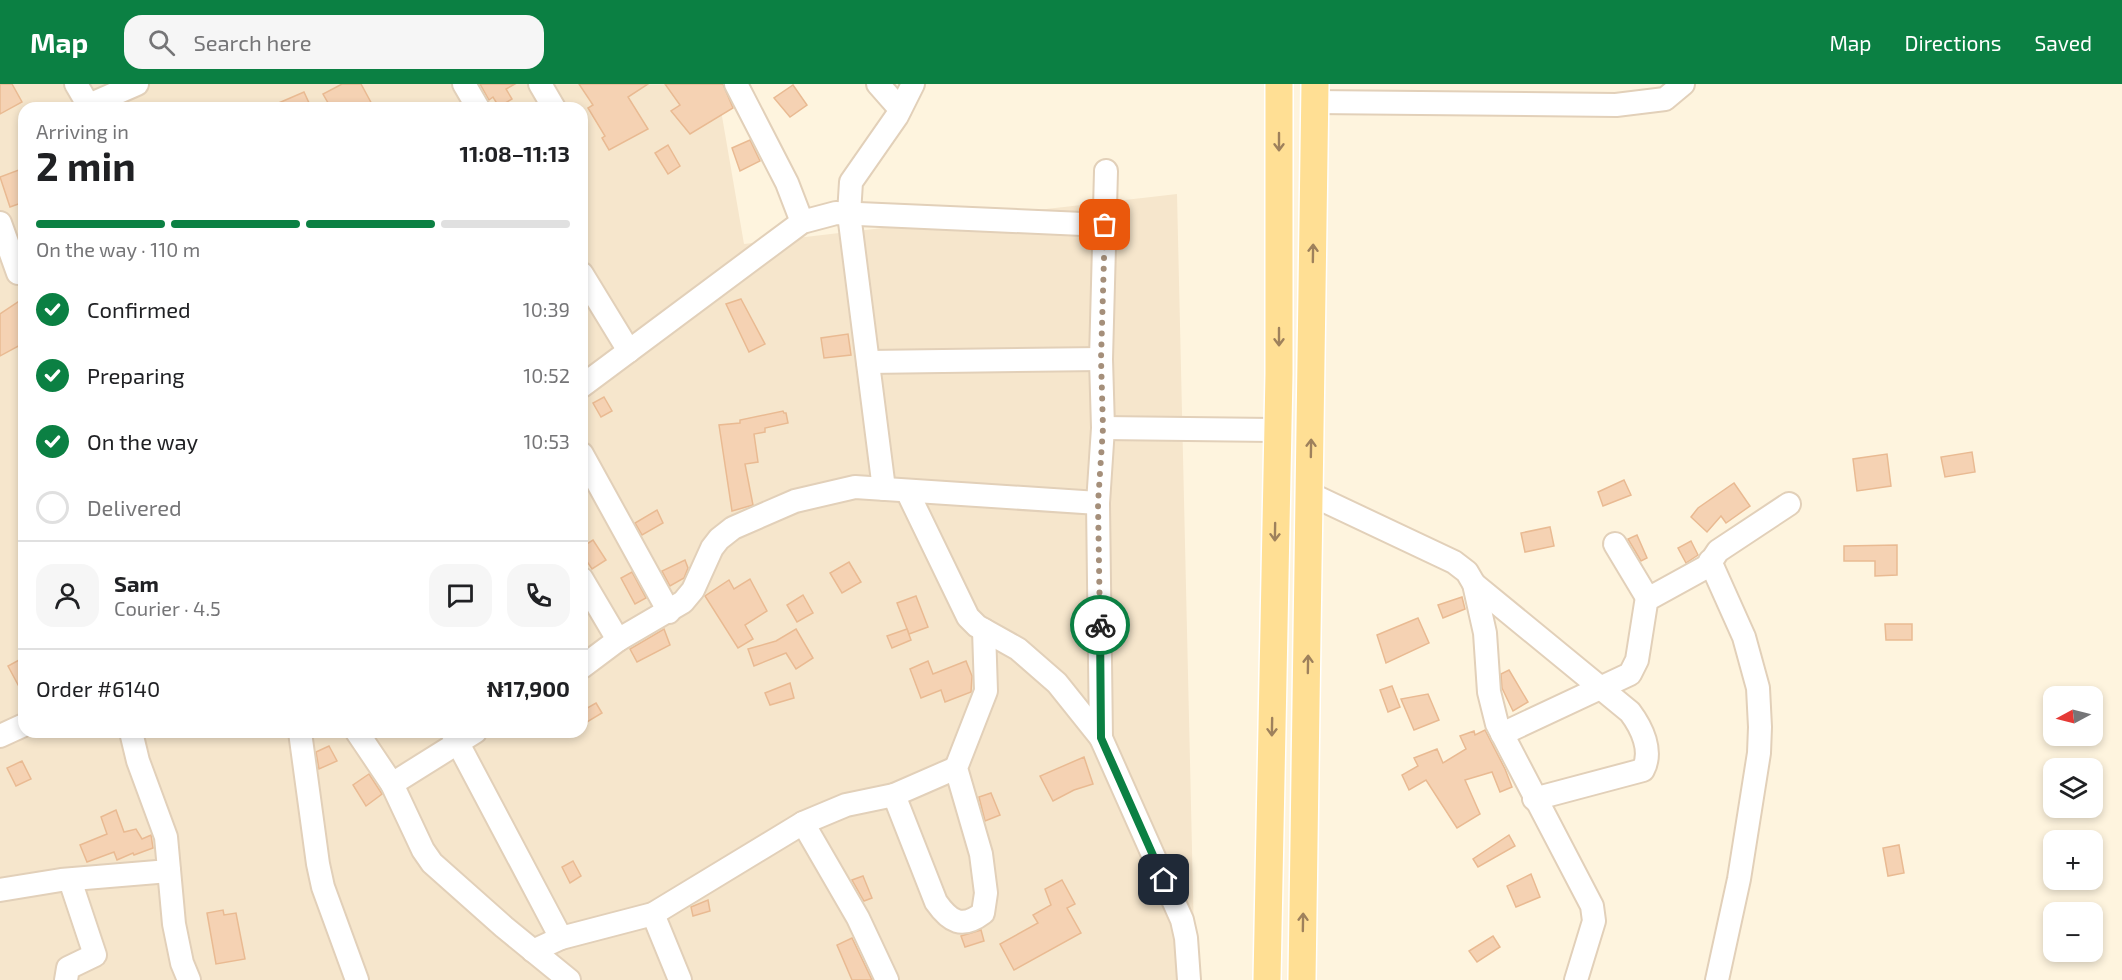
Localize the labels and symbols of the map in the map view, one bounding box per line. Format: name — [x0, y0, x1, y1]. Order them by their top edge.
one-way arrow — [1273, 132, 1285, 152]
pin — [1079, 199, 1130, 250]
one-way arrow — [1307, 243, 1319, 263]
one-way arrow — [1273, 327, 1285, 347]
one-way arrow — [1305, 438, 1317, 458]
one-way arrow — [1270, 522, 1281, 542]
courier — [1070, 595, 1130, 655]
one-way arrow — [1302, 654, 1314, 674]
north arrow — [2043, 686, 2103, 746]
one-way arrow — [1266, 717, 1278, 737]
pin — [1138, 854, 1189, 905]
one-way arrow — [1298, 912, 1309, 932]

